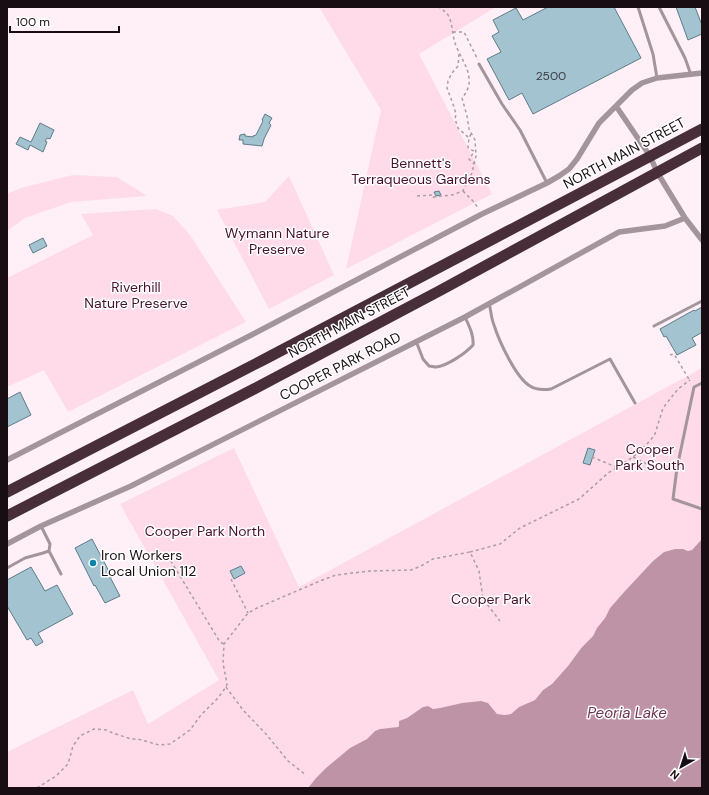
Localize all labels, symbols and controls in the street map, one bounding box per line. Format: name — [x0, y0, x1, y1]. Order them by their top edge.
scale bar — [10, 8, 119, 34]
text: 100 m — [16, 14, 50, 30]
house number: 2500 — [536, 68, 566, 84]
street label: NORTH MAIN STREET — [560, 113, 688, 193]
park label: Bennett's Terraqueous Gardens — [351, 154, 491, 188]
park label: Wymann Nature Preserve — [225, 224, 329, 258]
park label: Riverhill Nature Preserve — [84, 278, 188, 312]
street label: NORTH MAIN STREET — [285, 282, 413, 362]
street label: COOPER PARK ROAD — [276, 328, 404, 404]
park label: Cooper Park South — [615, 440, 685, 474]
park label: Cooper Park North — [145, 522, 265, 540]
place label: Iron Workers Local Union 112 — [101, 546, 196, 580]
marker: Iron Workers Local Union 112 — [88, 558, 98, 568]
park label: Cooper Park — [451, 590, 531, 608]
water label: Peoria Lake — [587, 703, 667, 723]
north arrow — [661, 747, 701, 787]
text: N — [667, 767, 682, 783]

